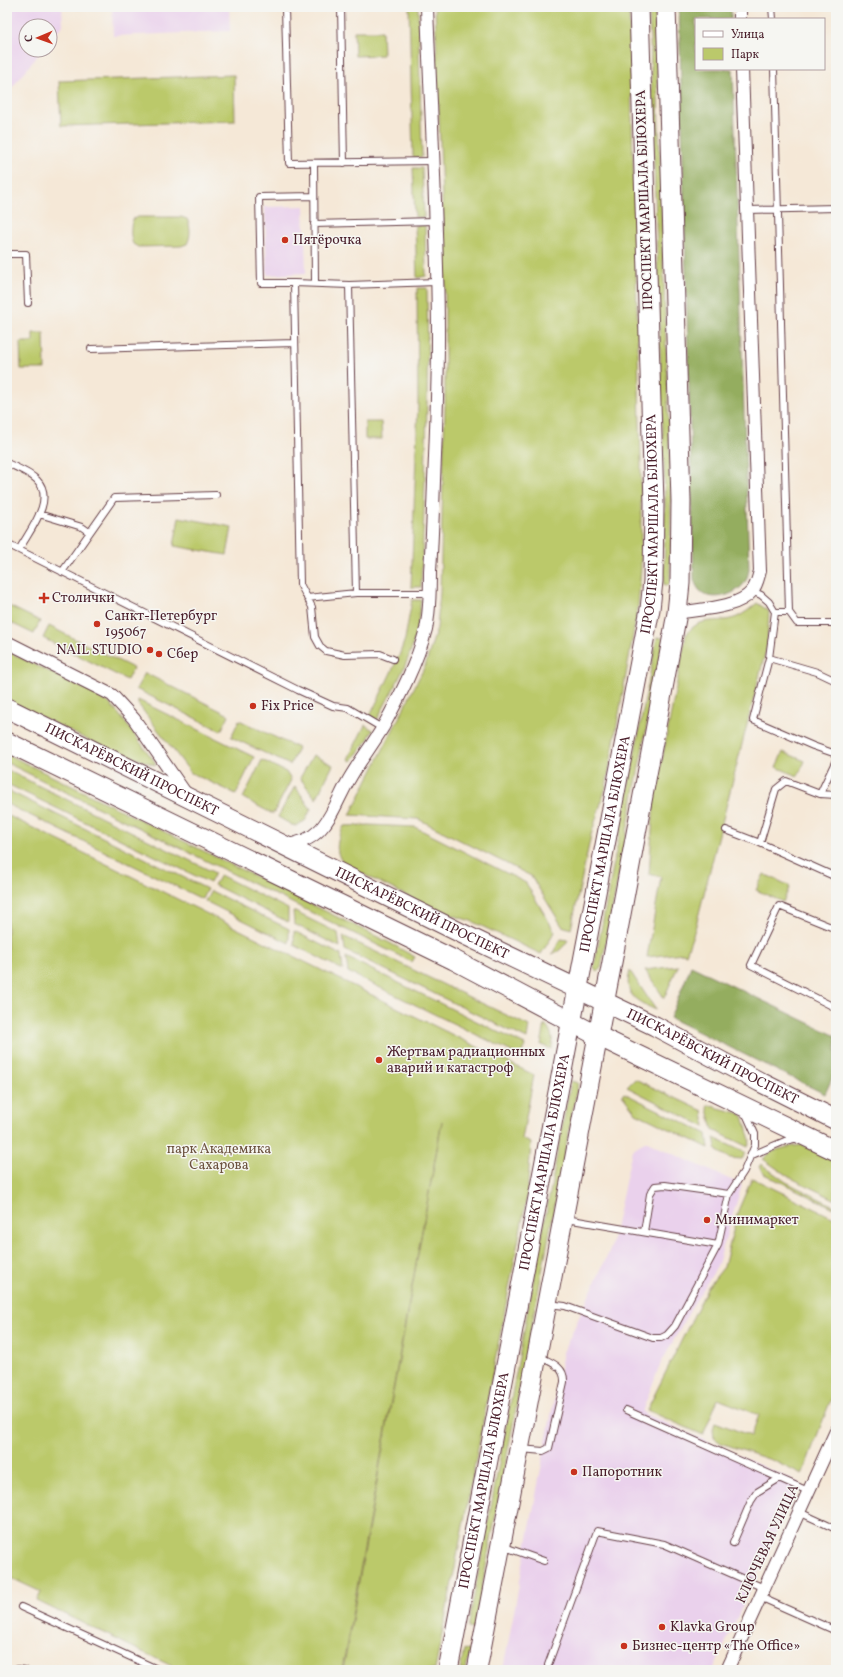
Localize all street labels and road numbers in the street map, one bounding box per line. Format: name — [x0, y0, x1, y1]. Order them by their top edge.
street label: ПРОСПЕКТ МАРШАЛА БЛЮХЕРА — [632, 89, 658, 311]
street label: ПРОСПЕКТ МАРШАЛА БЛЮХЕРА — [636, 414, 664, 636]
street label: ПИСКАРЁВСКИЙ ПРОСПЕКТ — [42, 719, 222, 821]
street label: ПРОСПЕКТ МАРШАЛА БЛЮХЕРА — [575, 734, 635, 954]
street label: ПИСКАРЁВСКИЙ ПРОСПЕКТ — [332, 863, 512, 964]
street label: ПИСКАРЁВСКИЙ ПРОСПЕКТ — [623, 1004, 802, 1109]
street label: ПРОСПЕКТ МАРШАЛА БЛЮХЕРА — [515, 1052, 575, 1272]
street label: ПРОСПЕКТ МАРШАЛА БЛЮХЕРА — [454, 1370, 514, 1591]
street label: КЛЮЧЕВАЯ УЛИЦА — [732, 1481, 804, 1607]

